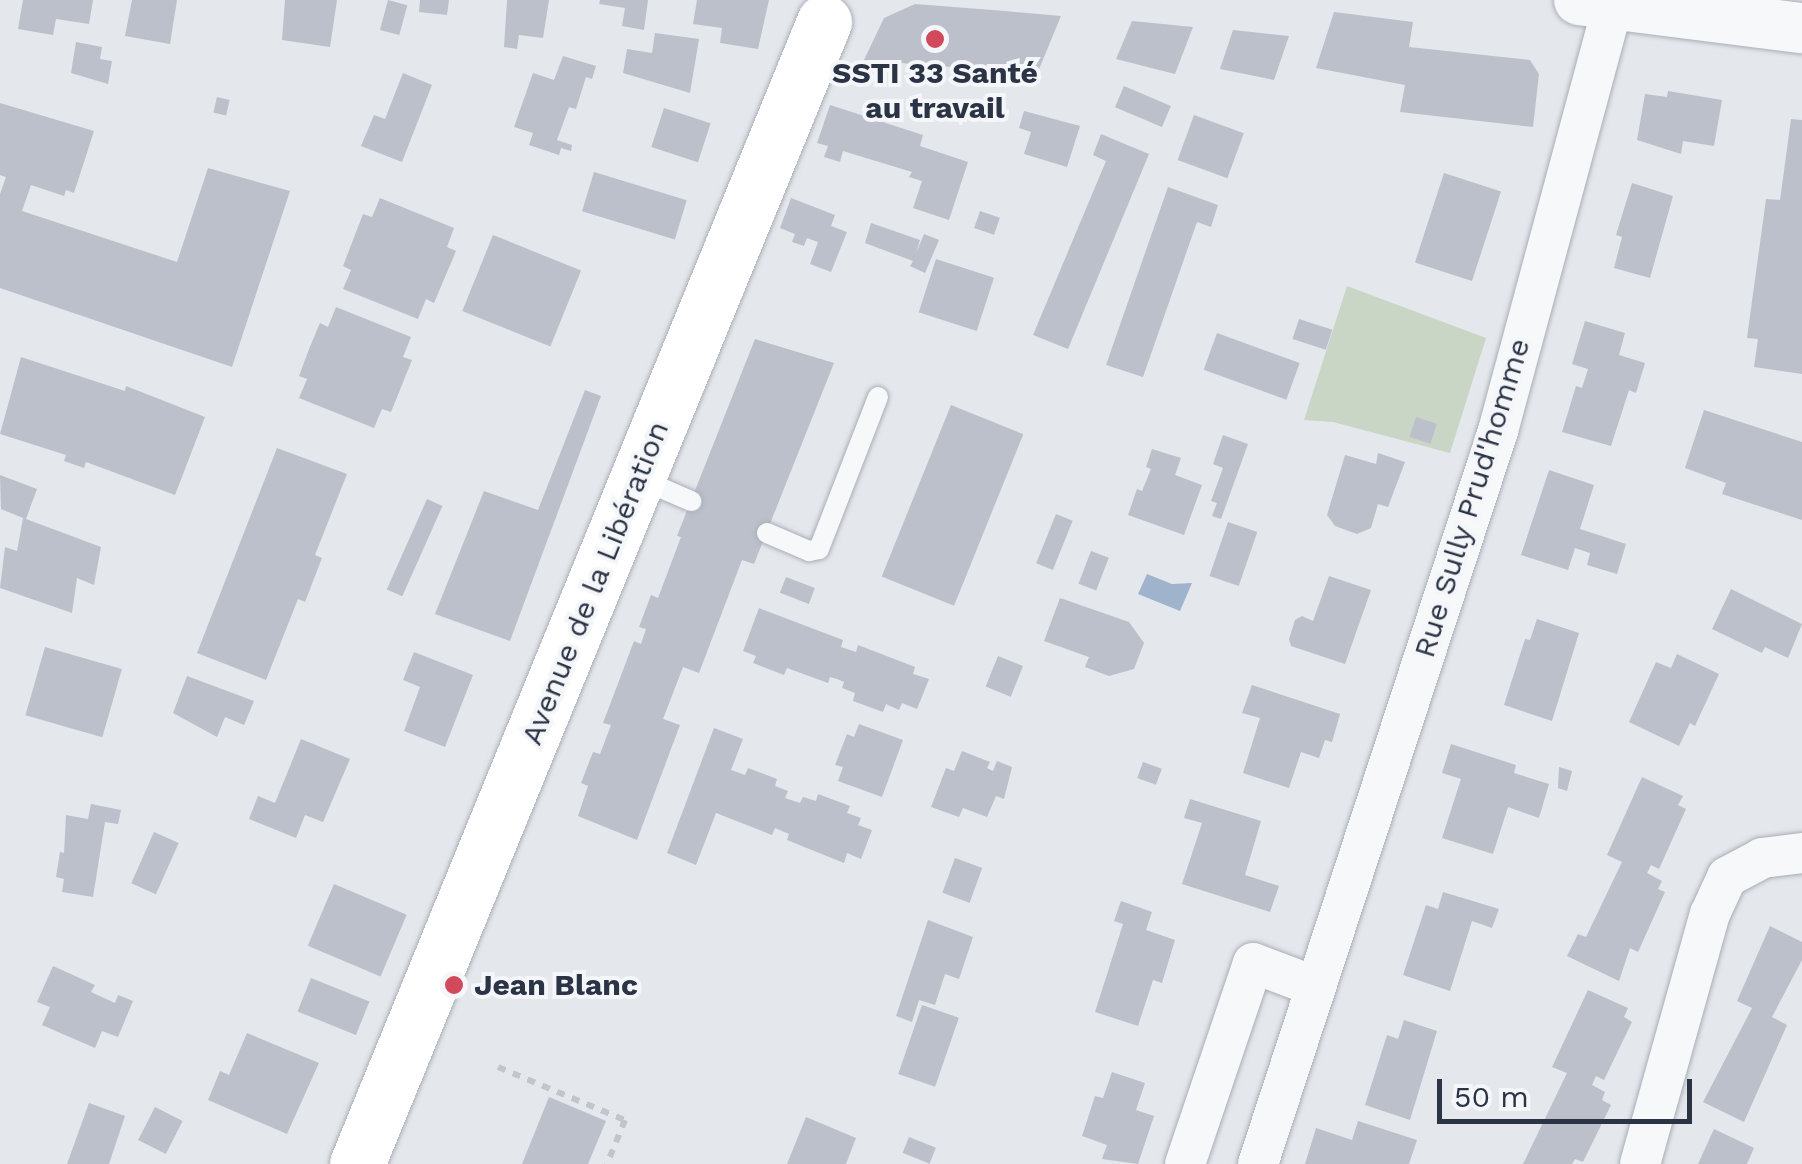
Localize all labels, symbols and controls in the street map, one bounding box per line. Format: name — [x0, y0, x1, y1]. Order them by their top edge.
marker: SSTI 33 Santé au travail — [924, 28, 946, 50]
place label: SSTI 33 Santé au travail — [832, 55, 1038, 126]
street label: Rue Sully Prud'homme — [1406, 334, 1538, 662]
street label: Avenue de la Libération — [513, 416, 677, 750]
place label: Jean Blanc — [474, 967, 638, 1003]
marker: Jean Blanc — [443, 974, 465, 996]
scale bar — [1442, 1059, 1697, 1121]
text: 50 m — [1454, 1079, 1529, 1114]

